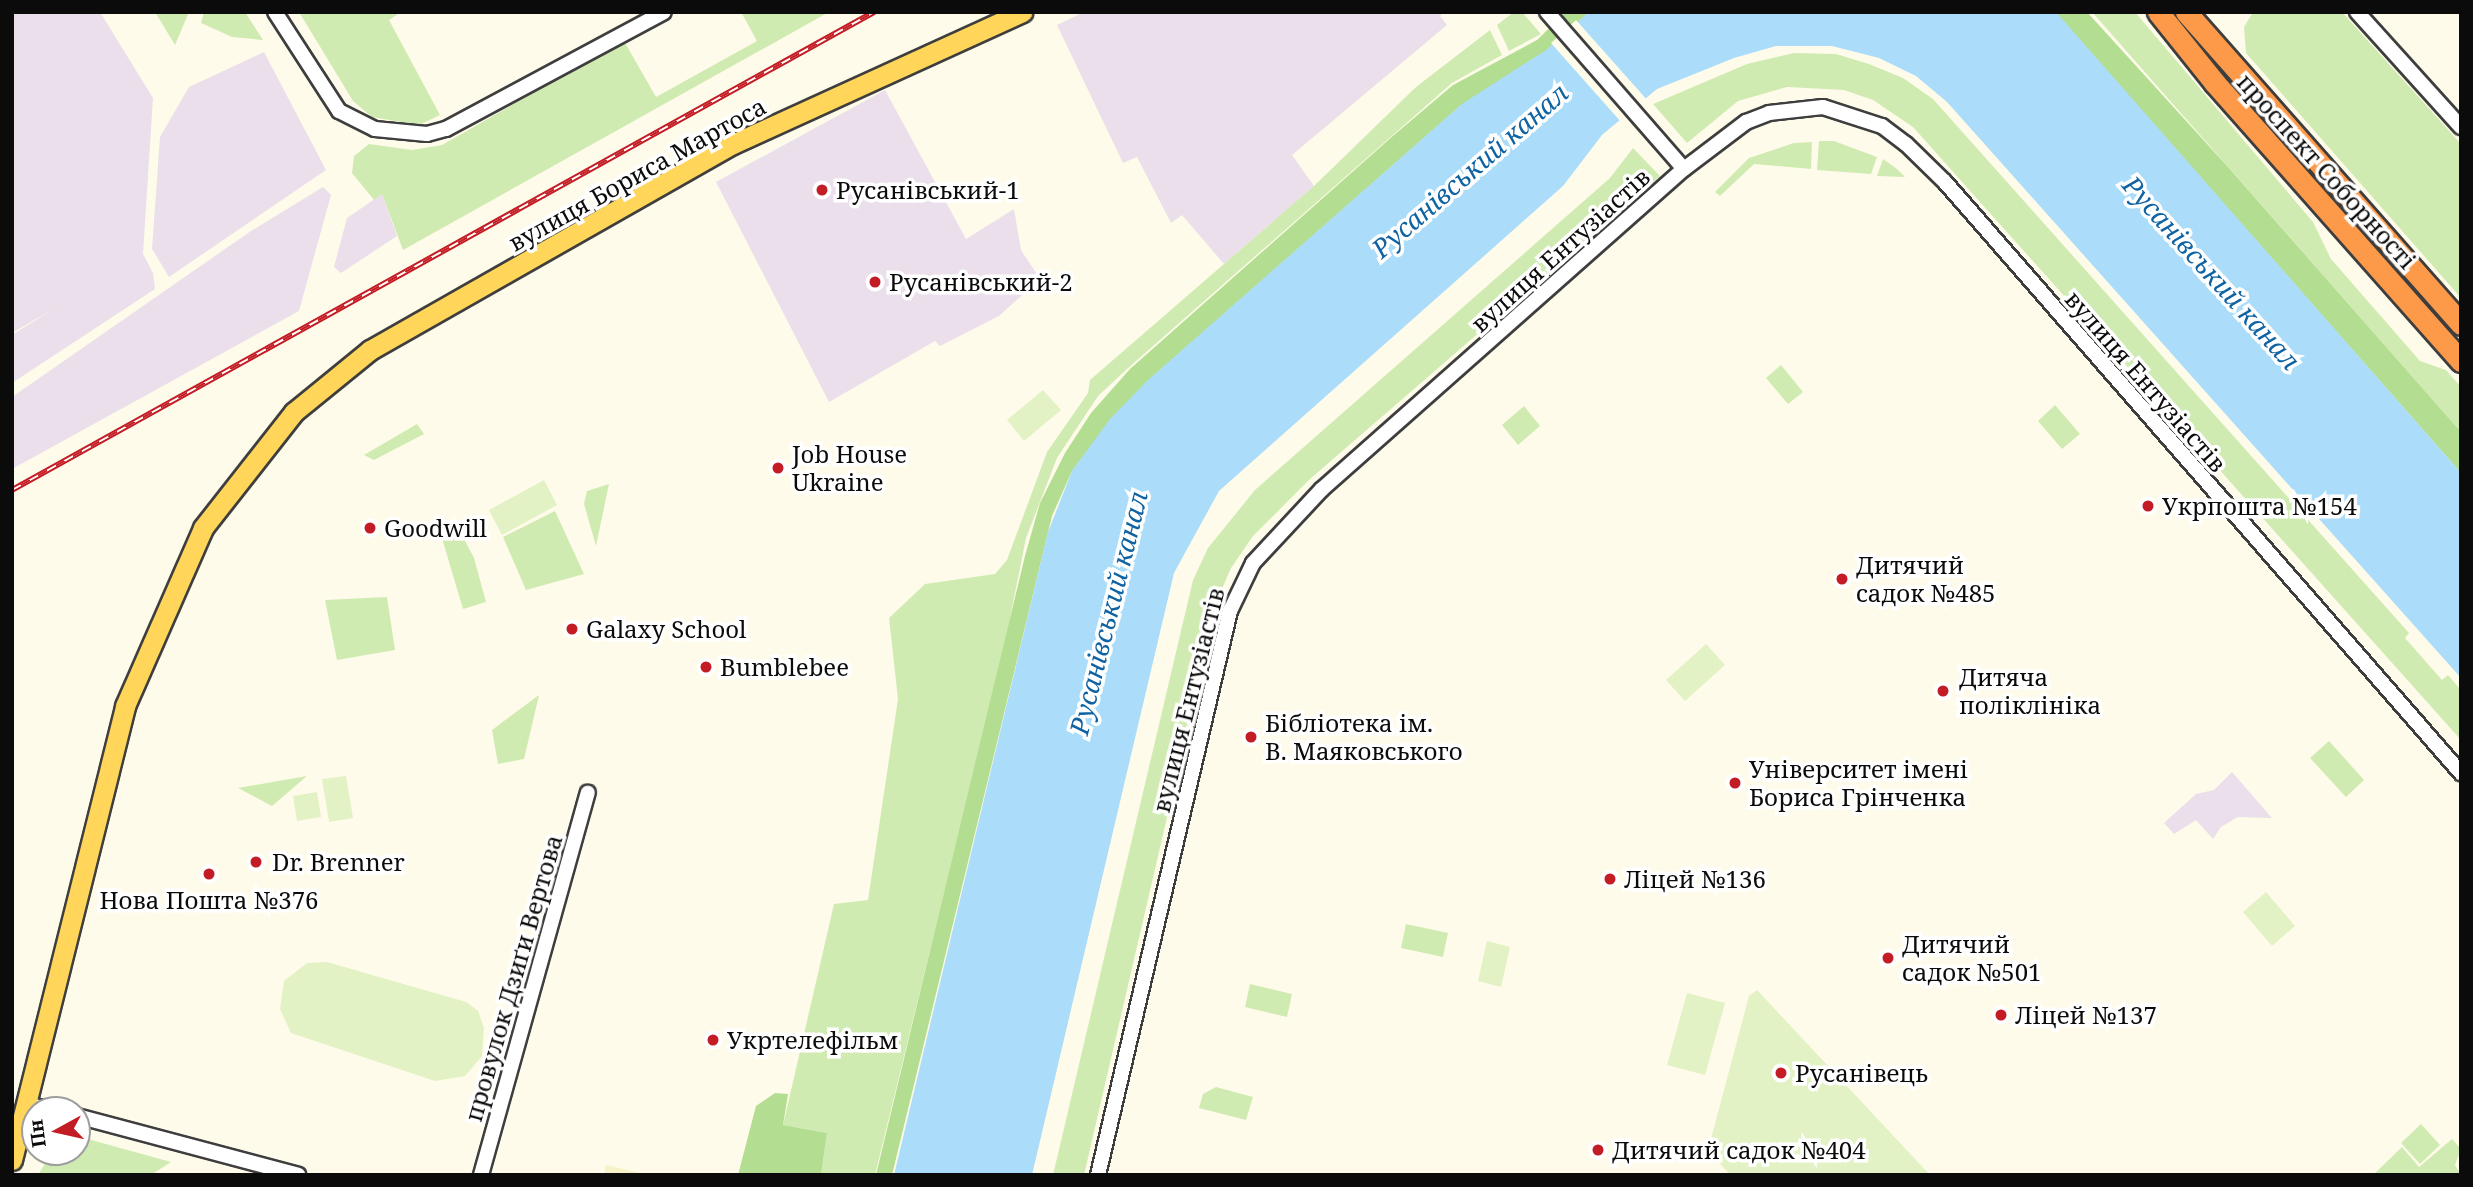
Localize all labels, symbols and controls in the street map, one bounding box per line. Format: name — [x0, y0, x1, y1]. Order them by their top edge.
street label: проспект Соборності — [2232, 67, 2422, 275]
water label: Русанівський канал — [1366, 77, 1574, 265]
street label: вулиця Бориса Мартоса — [503, 91, 771, 257]
street label: вулиця Ентузіастів — [1465, 162, 1655, 338]
water label: Русанівський канал — [2116, 170, 2306, 376]
place label: Русанівський-1 — [836, 176, 1020, 204]
marker: Русанівський-1 — [814, 182, 830, 198]
place label: Русанівський-2 — [889, 268, 1073, 296]
marker: Русанівський-2 — [867, 274, 883, 290]
street label: вулиця Ентузіастів — [2059, 285, 2233, 477]
place label: Job House Ukraine — [792, 440, 907, 496]
marker: Job House Ukraine — [770, 460, 786, 476]
water label: Русанівський канал — [1064, 488, 1154, 738]
place label: Укрпошта №154 — [2162, 492, 2357, 520]
marker: Укрпошта №154 — [2140, 498, 2156, 514]
place label: Goodwill — [384, 514, 487, 542]
marker: Goodwill — [362, 520, 378, 536]
place label: Дитячий садок №485 — [1856, 551, 1995, 607]
marker: Дитячий садок №485 — [1834, 571, 1850, 587]
street label: вулиця Ентузіастів — [1146, 585, 1230, 815]
place label: Galaxy School — [586, 615, 747, 643]
marker: Galaxy School — [564, 621, 580, 637]
place label: Bumblebee — [720, 653, 849, 681]
marker: Bumblebee — [698, 659, 714, 675]
place label: Дитяча поліклініка — [1959, 663, 2101, 719]
marker: Дитяча поліклініка — [1933, 681, 1953, 701]
place label: Бібліотека ім. В. Маяковського — [1265, 709, 1463, 765]
marker: Бібліотека ім. В. Маяковського — [1243, 729, 1259, 745]
place label: Університет імені Бориса Грінченка — [1749, 755, 1968, 811]
marker: Університет імені Бориса Грінченка — [1727, 775, 1743, 791]
street label: провулок Дзиґи Вертова — [458, 831, 568, 1125]
place label: Dr. Brenner — [272, 848, 405, 876]
marker: Dr. Brenner — [246, 852, 266, 872]
place label: Ліцей №136 — [1624, 865, 1766, 893]
marker: Нова Пошта №376 — [201, 866, 217, 882]
marker: Ліцей №136 — [1602, 871, 1618, 887]
place label: Нова Пошта №376 — [99, 886, 319, 914]
place label: Дитячий садок №501 — [1902, 930, 2041, 986]
marker: Дитячий садок №501 — [1880, 950, 1896, 966]
place label: Ліцей №137 — [2015, 1001, 2157, 1029]
marker: Ліцей №137 — [1993, 1007, 2009, 1023]
place label: Укртелефільм — [727, 1026, 898, 1054]
marker: Укртелефільм — [705, 1032, 721, 1048]
place label: Русанівець — [1795, 1059, 1928, 1087]
marker: Русанівець — [1773, 1065, 1789, 1081]
north arrow — [21, 1096, 91, 1166]
text: Пн — [22, 1118, 52, 1149]
place label: Дитячий садок №404 — [1612, 1136, 1866, 1164]
marker: Дитячий садок №404 — [1590, 1142, 1606, 1158]

